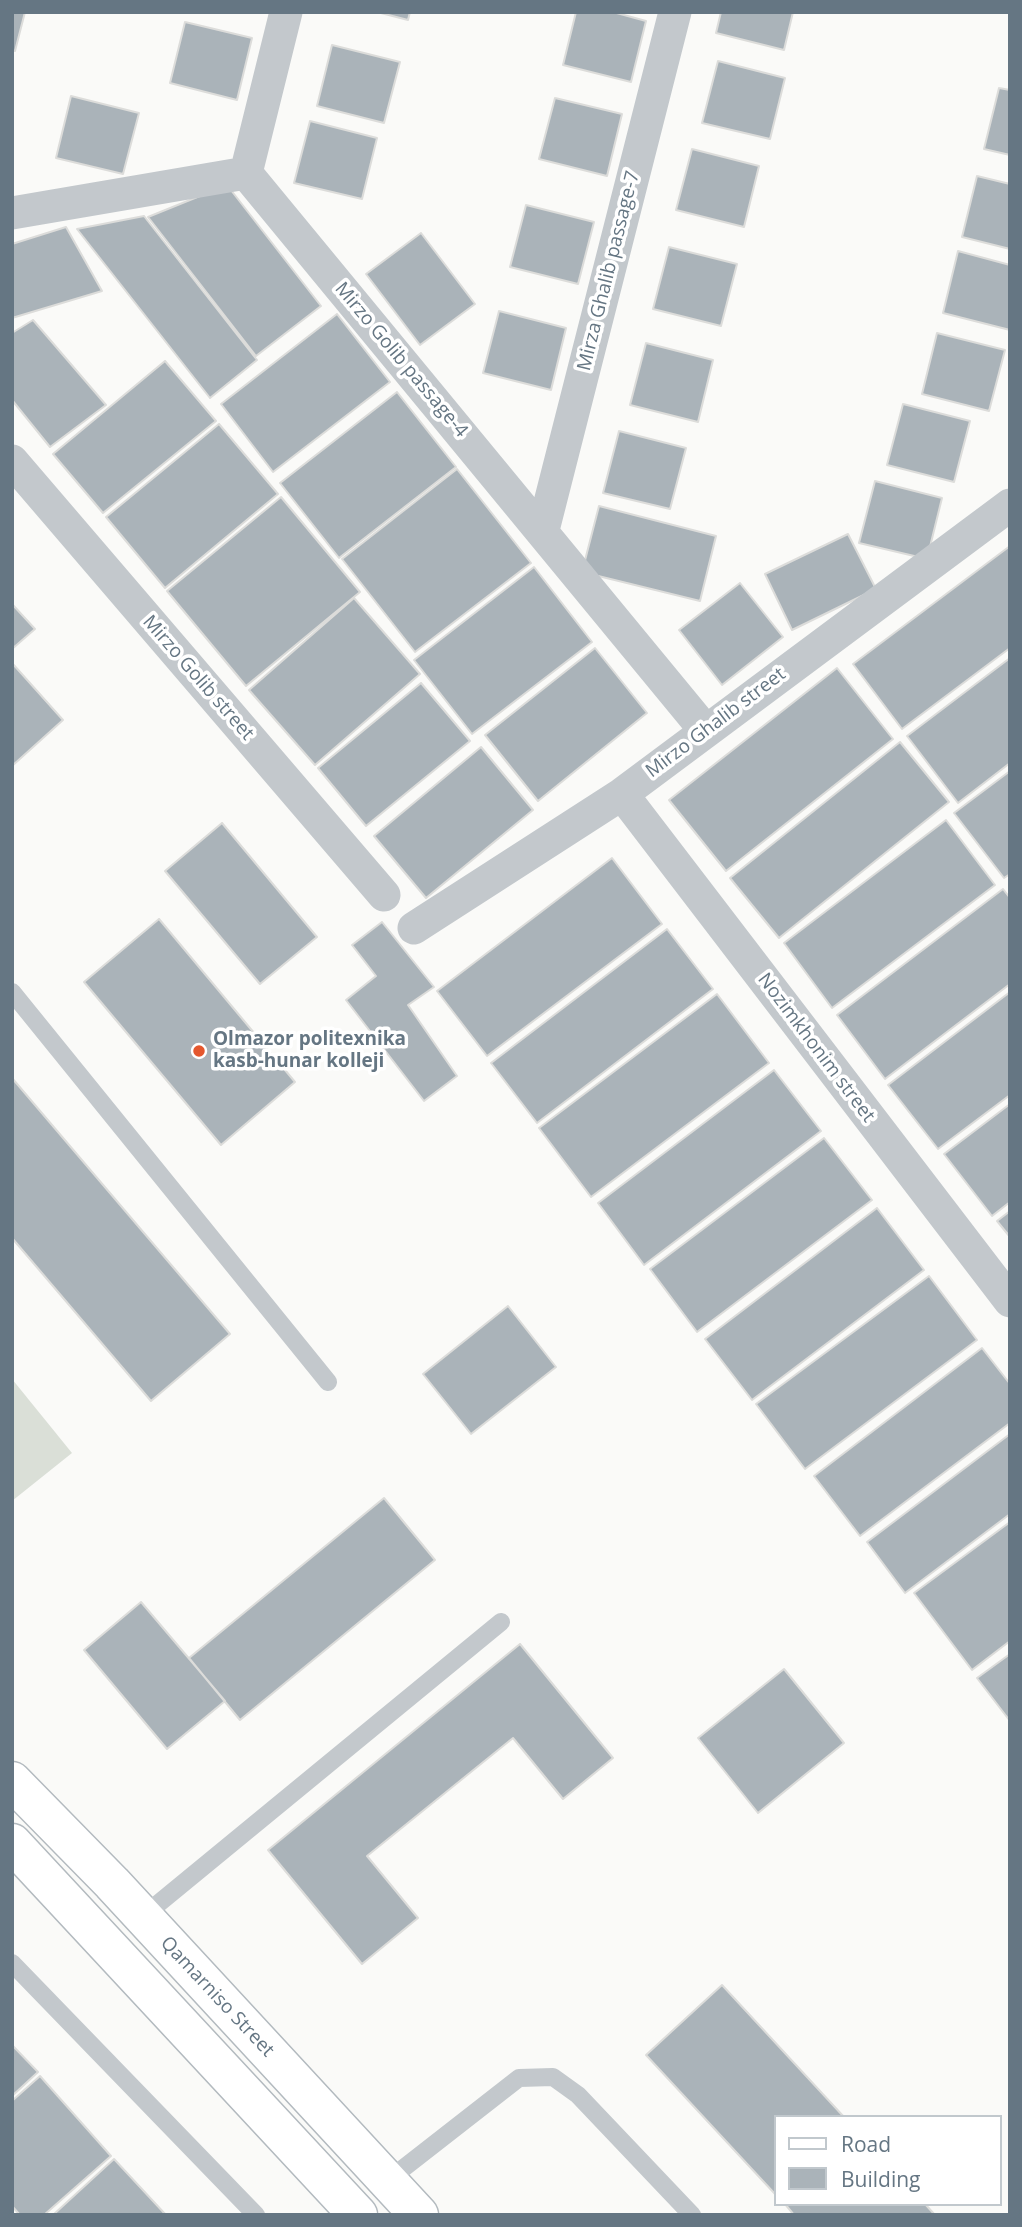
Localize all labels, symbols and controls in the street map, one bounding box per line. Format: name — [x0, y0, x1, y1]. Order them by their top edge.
street label: Mirza Ghalib passage-7 — [573, 169, 645, 373]
street label: Mirzo Golib passage-4 — [330, 278, 472, 442]
street label: Mirzo Golib street — [138, 611, 258, 745]
street label: Mirzo Ghalib street — [642, 663, 790, 783]
street label: Nozimkhonim street — [753, 969, 879, 1127]
place label: Оlmazor politexnika kasb-hunar kolleji — [213, 1029, 406, 1073]
marker: Оlmazor politexnika kasb-hunar kolleji — [191, 1043, 207, 1059]
street label: Qamarniso Street — [155, 1932, 279, 2062]
legend — [774, 2115, 1001, 2206]
text: Road — [841, 2130, 891, 2158]
text: Building — [841, 2165, 920, 2193]

